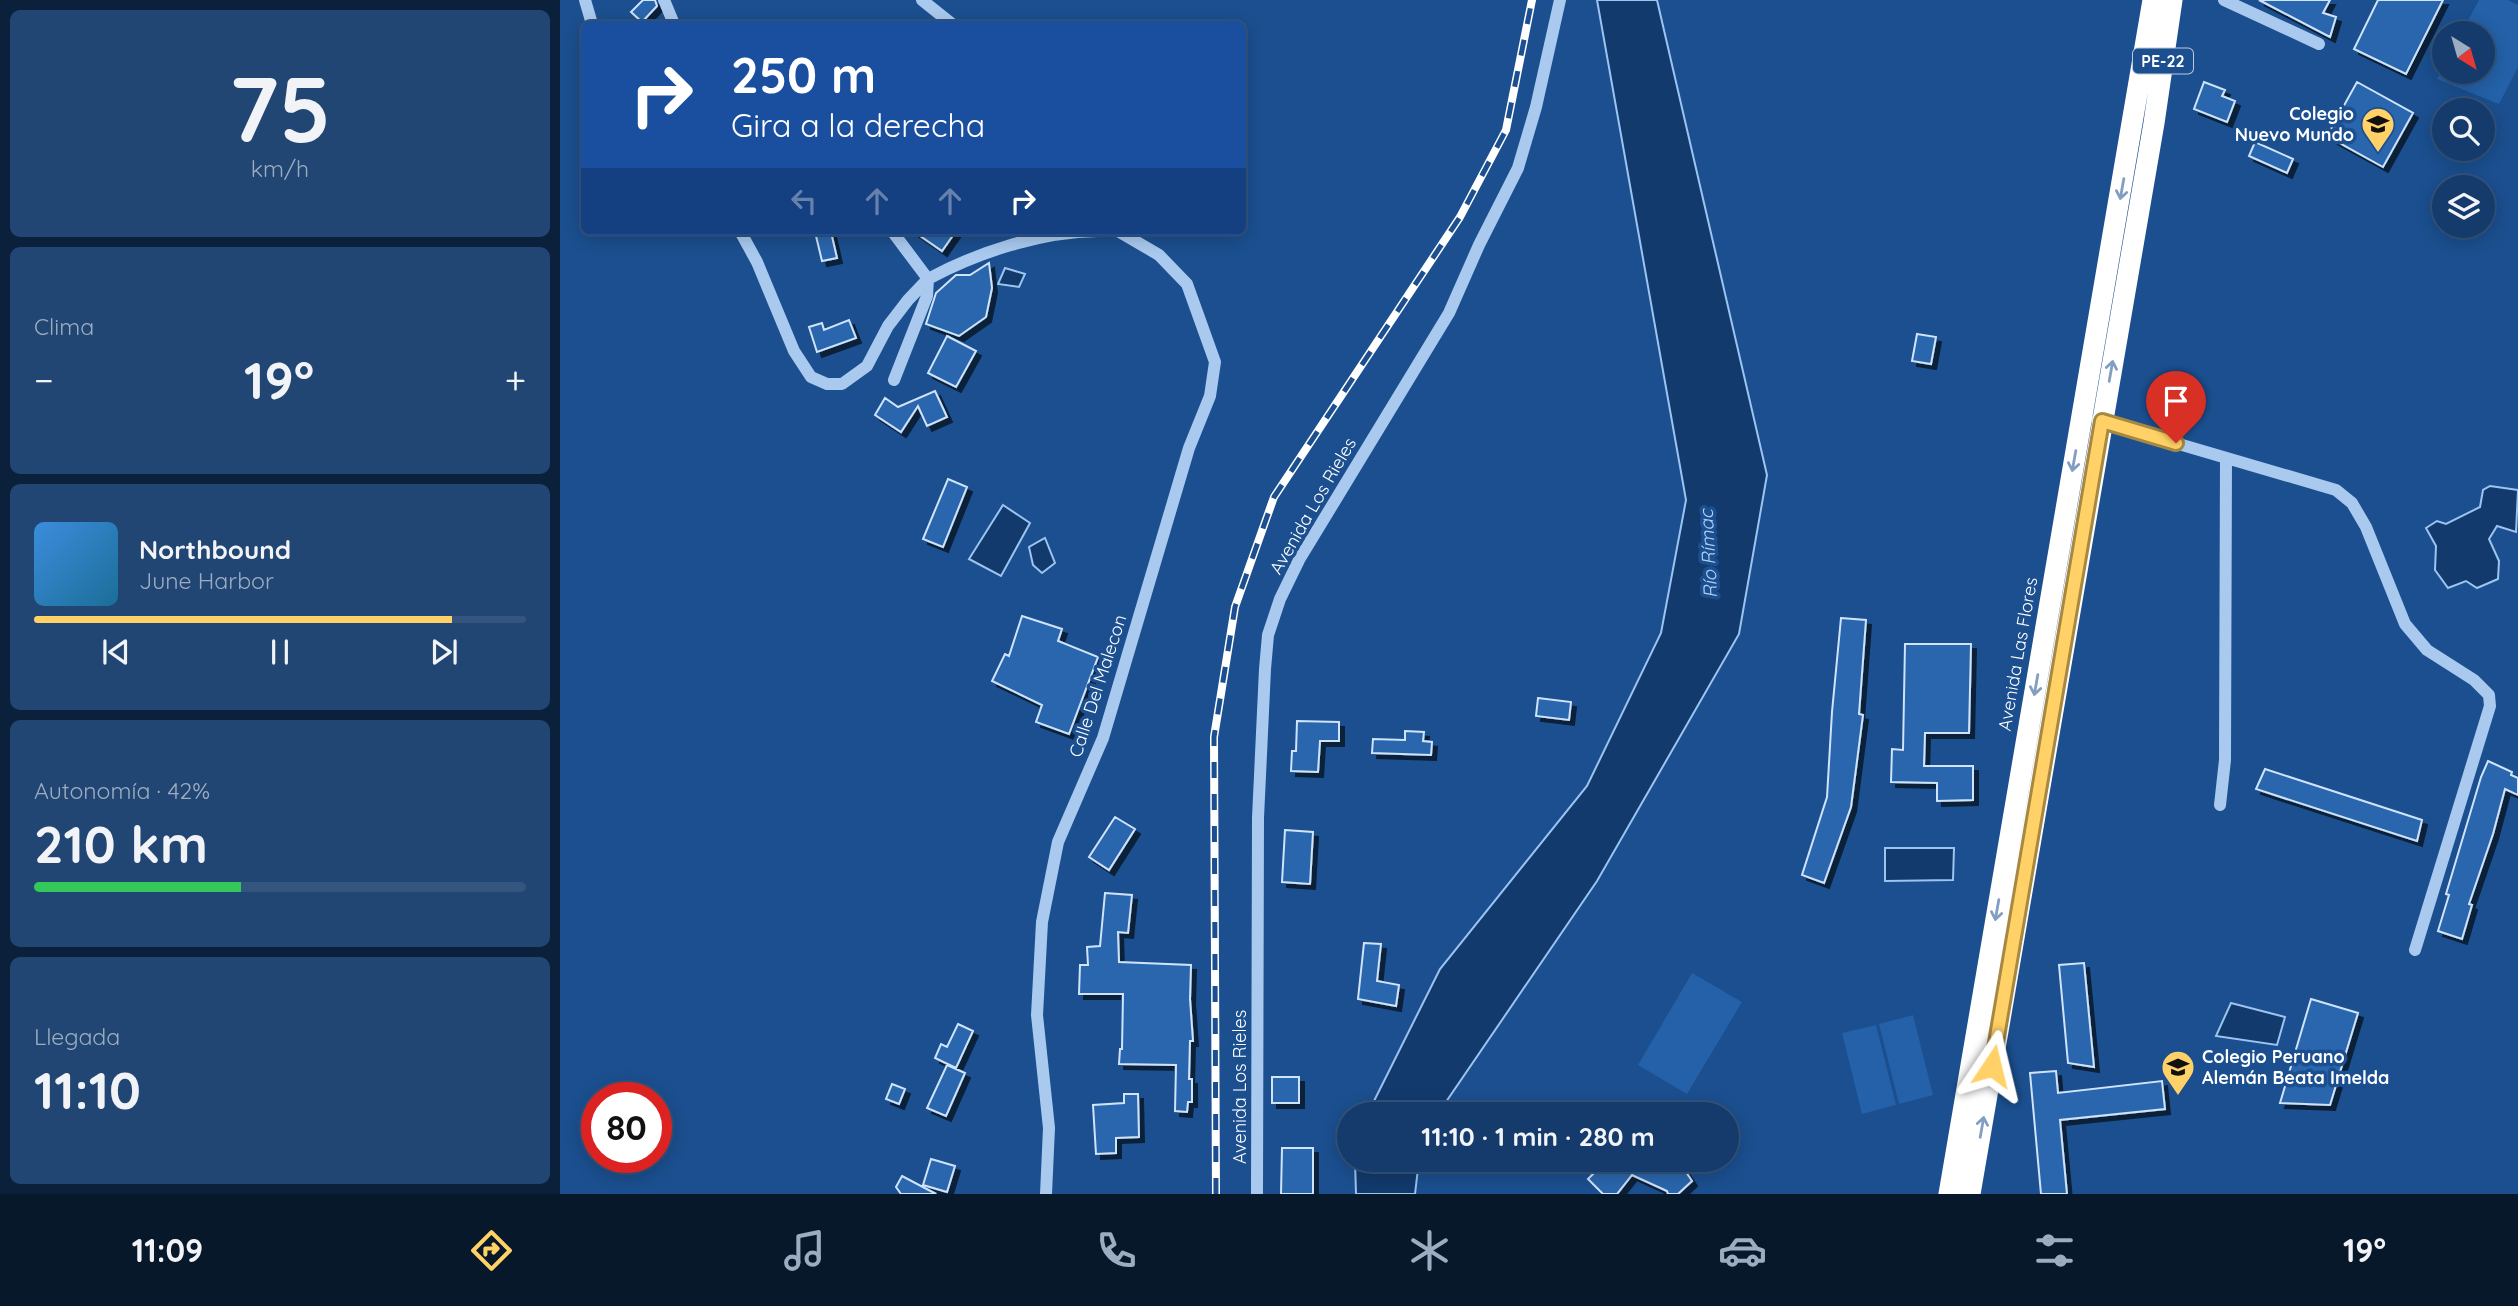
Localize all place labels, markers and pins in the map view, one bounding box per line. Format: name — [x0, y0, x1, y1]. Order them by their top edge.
place label: Colegio Nuevo Mundo — [2235, 102, 2354, 146]
school or university icon: Colegio Nuevo Mundo — [2359, 105, 2397, 154]
pin — [2146, 371, 2206, 443]
place label: Colegio Peruano Alemán Beata Imelda — [2202, 1045, 2389, 1089]
school or university icon: Colegio Peruano Alemán Beata Imelda — [2159, 1048, 2197, 1097]

